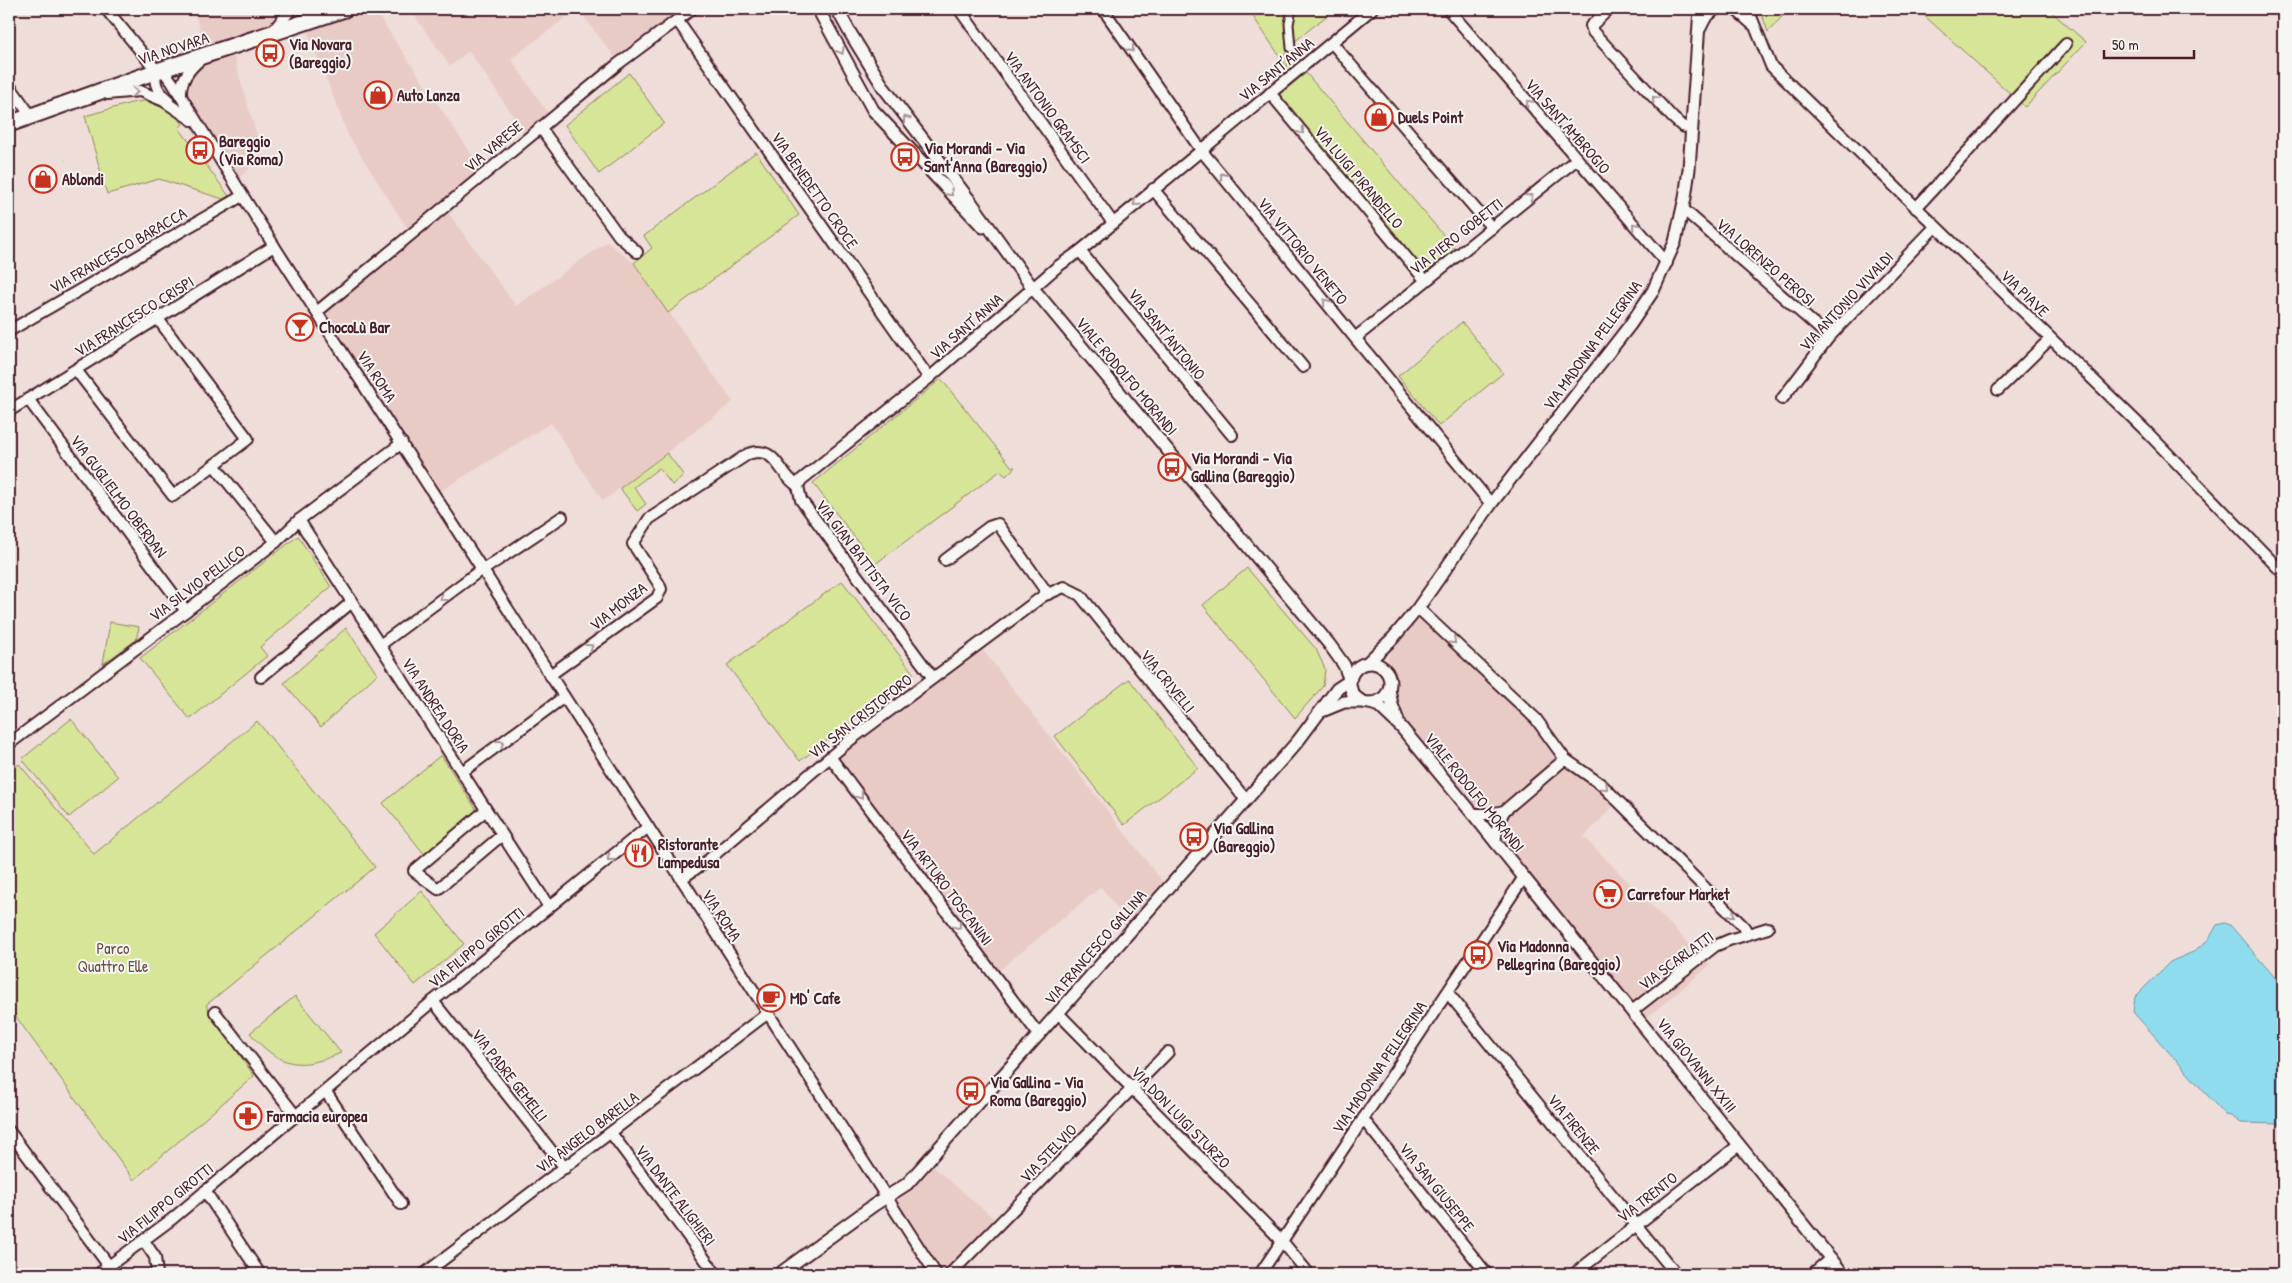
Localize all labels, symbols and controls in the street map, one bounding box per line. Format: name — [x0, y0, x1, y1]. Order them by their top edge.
street label: VIA NOVARA — [135, 26, 212, 70]
scale bar — [2104, 28, 2194, 60]
street label: VIA SANT'ANNA — [1234, 32, 1318, 106]
place label: Via Novara (Bareggio) — [289, 33, 352, 74]
text: 50 m — [2112, 34, 2139, 55]
bus stop icon: Via Novara (Bareggio) — [255, 38, 285, 68]
one-way arrow — [1125, 43, 1134, 53]
one-way arrow — [835, 46, 845, 55]
street label: VIA ANTONIO GRAMSCI — [1000, 46, 1096, 168]
street label: VIA SANT'AMBROGIO — [1520, 74, 1616, 179]
shop icon: Auto Lanza — [363, 80, 393, 110]
place label: Auto Lanza — [397, 84, 460, 106]
one-way arrow — [131, 86, 139, 97]
one-way arrow — [1652, 96, 1661, 105]
one-way arrow — [1525, 99, 1534, 108]
shop icon: Duels Point — [1364, 102, 1394, 132]
place label: Duels Point — [1398, 106, 1463, 128]
street label: VIA VARESE — [459, 115, 527, 177]
one-way arrow — [903, 115, 912, 125]
street label: VIA LUIGI PIRANDELLO — [1309, 121, 1409, 233]
one-way arrow — [1296, 125, 1304, 134]
street label: VIA BENEDETTO CROCE — [766, 127, 864, 253]
place label: Bareggio (Via Roma) — [219, 130, 284, 170]
bus stop icon: Bareggio (Via Roma) — [185, 135, 215, 165]
place label: Via Morandi - Via Sant'Anna (Bareggio) — [924, 137, 1048, 178]
bus stop icon: Via Morandi - Via Sant'Anna (Bareggio) — [890, 142, 920, 172]
shop icon: Ablondi — [28, 164, 58, 194]
place label: Ablondi — [62, 168, 104, 190]
one-way arrow — [1220, 173, 1228, 182]
one-way arrow — [944, 188, 953, 197]
street label: VIA VITTORIO VENETO — [1253, 193, 1353, 309]
street label: VIA PIERO GOBETTI — [1405, 193, 1507, 279]
one-way arrow — [1524, 194, 1533, 203]
one-way arrow — [1133, 198, 1142, 207]
street label: VIA FRANCESCO BARACCA — [46, 202, 191, 298]
street label: VIA LORENZO PEROSI — [1712, 213, 1820, 311]
one-way arrow — [1632, 222, 1641, 231]
street label: VIA ANTONIO VIVALDI — [1794, 246, 1898, 356]
street label: VIA PIAVE — [1996, 264, 2054, 322]
street label: VIA FRANCESCO CRISPI — [70, 270, 198, 362]
street label: VIA MADONNA PELLEGRINA — [1537, 276, 1647, 414]
street label: VIA SANT'ANTONIO — [1123, 284, 1211, 384]
street label: VIA SANT'ANNA — [925, 288, 1008, 364]
one-way arrow — [1323, 299, 1331, 308]
bar icon: ChocoLù Bar — [285, 312, 315, 342]
street label: VIALE RODOLFO MORANDI — [1071, 312, 1183, 440]
place label: ChocoLù Bar — [319, 316, 391, 338]
street label: VIA ROMA — [352, 346, 402, 406]
street label: VIA GUGLIELMO OBERDAN — [66, 430, 172, 562]
place label: Via Morandi - Via Gallina (Bareggio) — [1191, 447, 1295, 488]
bus stop icon: Via Morandi - Via Gallina (Bareggio) — [1157, 452, 1187, 482]
street label: VIA GIAN BATTISTA VICO — [811, 495, 917, 625]
street label: VIA SILVIO PELLICO — [145, 540, 250, 626]
street label: VIA MONZA — [585, 577, 651, 635]
one-way arrow — [440, 592, 449, 600]
one-way arrow — [1448, 635, 1457, 644]
one-way arrow — [584, 644, 594, 653]
street label: VIA CRIVELLI — [1136, 645, 1200, 717]
street label: VIA ANDREA DORIA — [397, 653, 475, 757]
street label: VIA SAN CRISTOFORO — [804, 668, 917, 764]
street label: VIALE RODOLFO MORANDI — [1420, 728, 1530, 856]
one-way arrow — [495, 740, 505, 749]
one-way arrow — [1599, 781, 1608, 790]
one-way arrow — [854, 790, 863, 800]
place label: Via Gallina (Bareggio) — [1213, 817, 1276, 858]
bus stop icon: Via Gallina (Bareggio) — [1179, 822, 1209, 852]
street label: VIA ARTURO TOSCANINI — [896, 824, 998, 950]
place label: Ristorante Lampedusa — [658, 833, 720, 874]
restaurant icon: Ristorante Lampedusa — [624, 838, 654, 868]
one-way arrow — [606, 852, 615, 861]
supermarket icon: Carrefour Market — [1593, 879, 1623, 909]
place label: Carrefour Market — [1627, 883, 1730, 905]
street label: VIA ROMA — [697, 885, 747, 945]
street label: VIA FRANCESCO GALLINA — [1039, 885, 1151, 1009]
street label: VIA FILIPPO GIROTTI — [423, 901, 529, 993]
one-way arrow — [1726, 909, 1735, 918]
one-way arrow — [952, 920, 960, 929]
street label: VIA SCARLATTI — [1634, 925, 1718, 995]
place label: Via Madonna Pellegrina (Bareggio) — [1497, 935, 1621, 976]
park label: Parco Quattro Elle — [78, 937, 149, 977]
bus stop icon: Via Madonna Pellegrina (Bareggio) — [1463, 940, 1493, 970]
cafe icon: MD' Cafe — [756, 983, 786, 1013]
place label: MD' Cafe — [790, 987, 841, 1009]
street label: VIA MADONNA PELLEGRINA — [1326, 996, 1432, 1138]
street label: VIA GIOVANNI XXIII — [1652, 1013, 1742, 1117]
street label: VIA PADRE GEMELLI — [467, 1024, 553, 1126]
street label: VIA DON LUIGI STURZO — [1126, 1061, 1236, 1173]
place label: Via Gallina - Via Roma (Bareggio) — [990, 1071, 1087, 1112]
bus stop icon: Via Gallina - Via Roma (Bareggio) — [956, 1076, 986, 1106]
street label: VIA ANGELO BARELLA — [531, 1086, 643, 1178]
street label: VIA FIRENZE — [1543, 1089, 1605, 1159]
pharmacy icon: Farmacia europea — [233, 1101, 263, 1131]
place label: Farmacia europea — [266, 1105, 368, 1128]
street label: VIA STELVIO — [1014, 1119, 1082, 1187]
street label: VIA SAN GIUSEPPE — [1394, 1138, 1480, 1236]
street label: VIA DANTE ALIGHIERI — [631, 1140, 721, 1250]
street label: VIA FILIPPO GIROTTI — [112, 1157, 218, 1249]
street label: VIA TRENTO — [1612, 1166, 1682, 1228]

